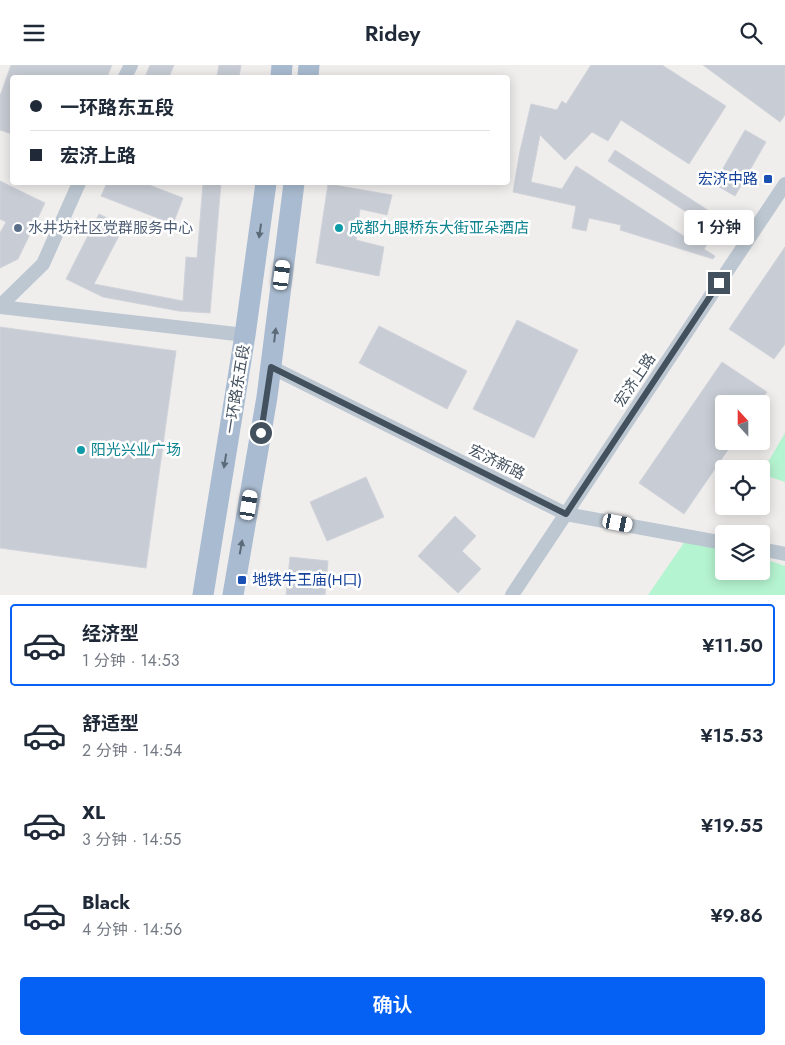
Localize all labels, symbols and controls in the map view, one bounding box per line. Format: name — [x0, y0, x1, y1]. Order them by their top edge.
text: Ridey — [365, 17, 420, 49]
icon: menu — [20, 19, 48, 47]
icon: search — [737, 19, 765, 47]
text: 一环路东五段 — [60, 94, 174, 121]
text: 宏济上路 — [60, 142, 136, 169]
place label: 宏济中路 — [698, 168, 758, 190]
marker: 宏济中路 — [762, 173, 774, 185]
callout: 1 分钟 — [684, 211, 754, 245]
text: 1 分钟 — [697, 216, 741, 239]
place label: 水井坊社区党群服务中心 — [28, 217, 193, 239]
place label: 成都九眼桥东大街亚朵酒店 — [349, 217, 529, 239]
marker: 水井坊社区党群服务中心 — [12, 222, 24, 234]
marker: 成都九眼桥东大街亚朵酒店 — [333, 222, 345, 234]
one-way arrow — [255, 223, 263, 239]
car — [272, 259, 291, 291]
route end — [708, 272, 730, 294]
one-way arrow — [271, 326, 279, 342]
street label: 一环路东五段 — [219, 343, 255, 435]
street label: 宏济上路 — [609, 349, 661, 411]
north arrow — [715, 395, 770, 450]
map controls — [715, 395, 770, 580]
route start — [250, 422, 272, 444]
place label: 阳光兴业广场 — [91, 439, 181, 461]
street label: 宏济新路 — [465, 439, 529, 485]
marker: 阳光兴业广场 — [75, 444, 87, 456]
one-way arrow — [221, 453, 229, 469]
button: locate — [715, 460, 770, 515]
car — [239, 489, 258, 521]
car — [601, 513, 634, 533]
button: layers — [715, 525, 770, 580]
one-way arrow — [238, 539, 246, 555]
place label: 地铁牛王庙(H口) — [252, 569, 362, 591]
marker: 地铁牛王庙(H口) — [236, 574, 248, 586]
text: 经济型 — [82, 620, 139, 647]
icon: car — [22, 623, 67, 668]
text: ¥11.50 — [702, 632, 763, 659]
text: 1 分钟 · 14:53 — [82, 649, 180, 672]
text: 舒适型 — [82, 710, 139, 737]
icon: car — [22, 713, 67, 758]
text: ¥15.53 — [701, 722, 763, 749]
text: 2 分钟 · 14:54 — [82, 739, 182, 762]
text: XL — [82, 799, 105, 826]
icon: car — [22, 803, 67, 848]
text: ¥19.55 — [701, 812, 763, 839]
text: 3 分钟 · 14:55 — [82, 828, 181, 851]
text: Black — [82, 889, 130, 916]
icon: car — [22, 893, 67, 938]
text: ¥9.86 — [710, 902, 763, 929]
text: 4 分钟 · 14:56 — [82, 918, 182, 941]
button: 确认 — [20, 977, 765, 1035]

